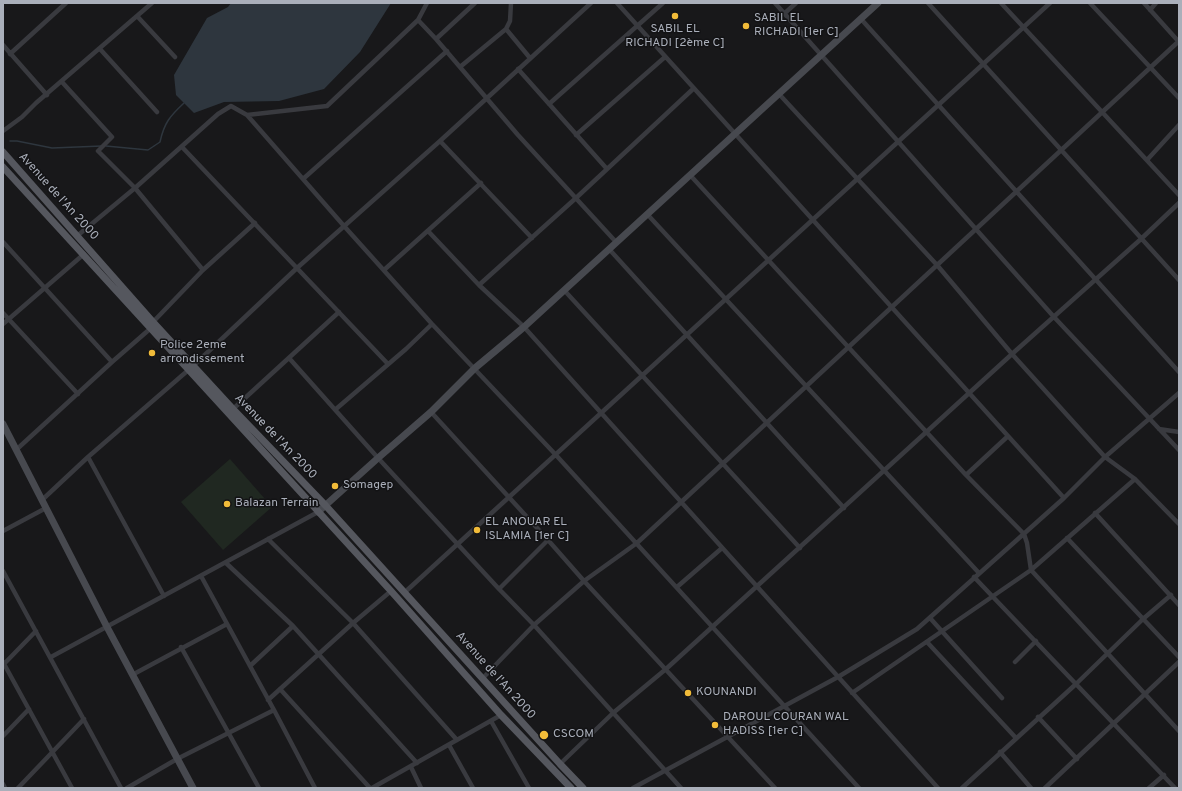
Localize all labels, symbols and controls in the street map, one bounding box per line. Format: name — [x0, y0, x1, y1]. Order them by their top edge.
marker: SABIL EL RICHADI [2ème C] — [670, 11, 680, 21]
place label: SABIL EL RICHADI [1er C] — [754, 12, 839, 40]
marker: SABIL EL RICHADI [1er C] — [741, 21, 751, 31]
place label: SABIL EL RICHADI [2ème C] — [625, 23, 725, 51]
street label: Avenue de l'An 2000 — [15, 150, 101, 244]
place label: Police 2eme arrondissement — [160, 339, 245, 367]
marker: Police 2eme arrondissement — [147, 348, 157, 358]
street label: Avenue de l'An 2000 — [231, 391, 319, 483]
place label: Somagep — [343, 479, 393, 493]
marker: Somagep — [330, 481, 340, 491]
place label: Balazan Terrain — [235, 497, 318, 511]
marker: Balazan Terrain — [222, 499, 232, 509]
place label: EL ANOUAR EL ISLAMIA [1er C] — [485, 516, 569, 544]
marker: EL ANOUAR EL ISLAMIA [1er C] — [472, 525, 482, 535]
street label: Avenue de l'An 2000 — [452, 629, 538, 723]
place label: KOUNANDI — [696, 686, 757, 700]
marker: KOUNANDI — [683, 688, 693, 698]
place label: DAROUL COURAN WAL HADISS [1er C] — [723, 711, 849, 739]
marker: DAROUL COURAN WAL HADISS [1er C] — [710, 720, 720, 730]
place label: CSCOM — [553, 728, 594, 742]
marker: CSCOM — [538, 729, 550, 741]

